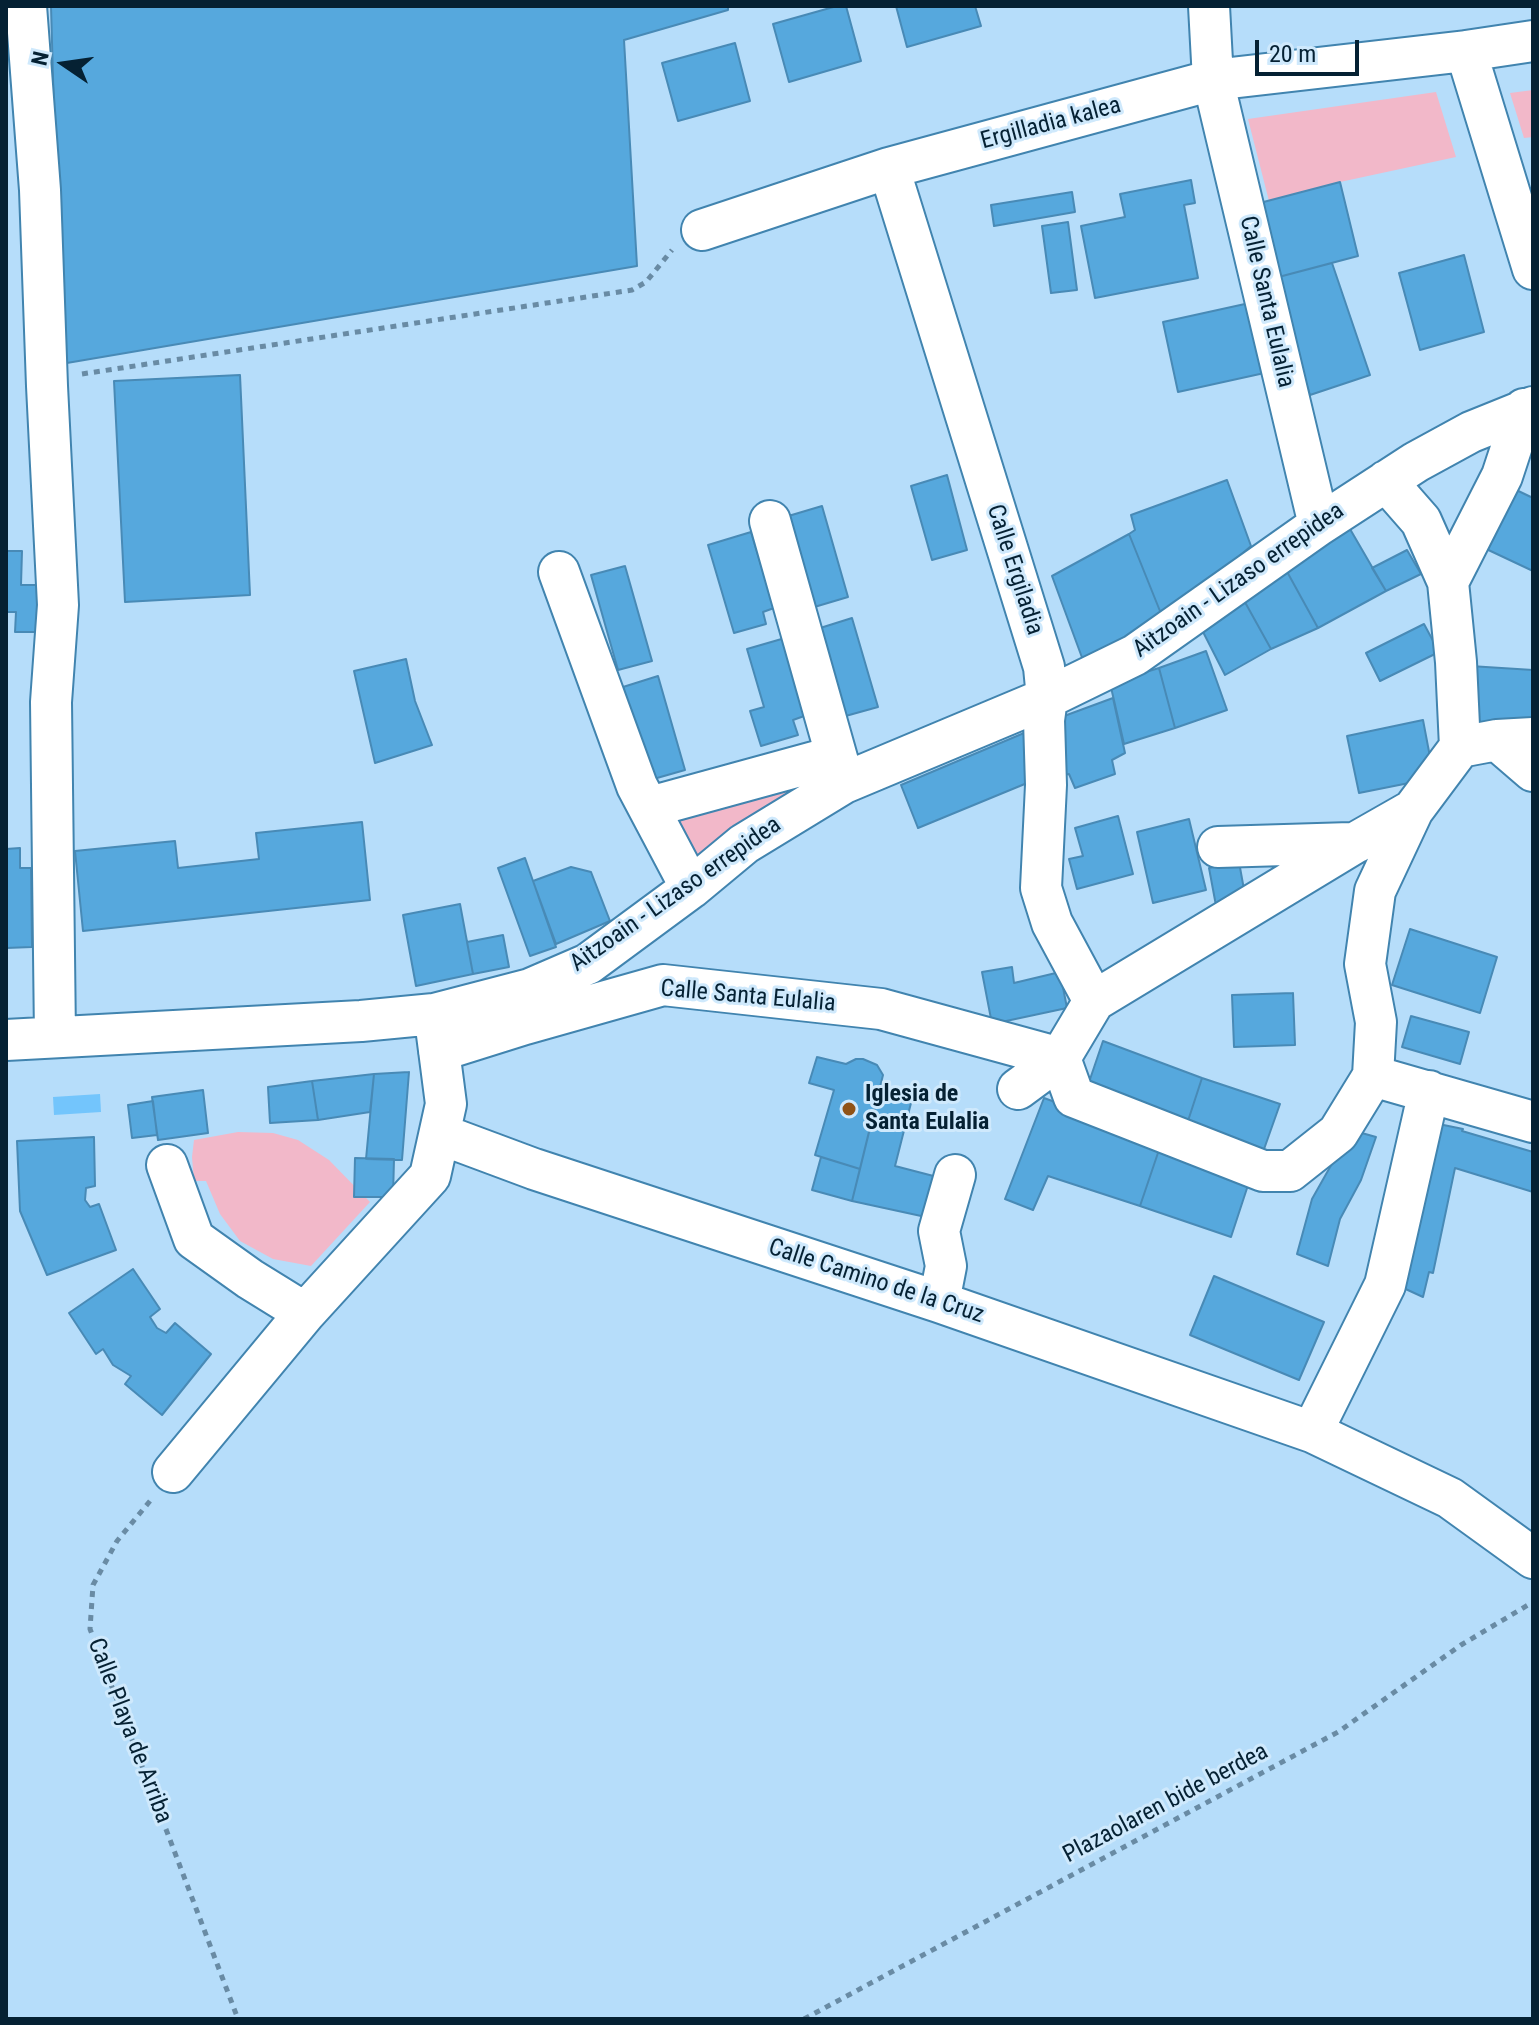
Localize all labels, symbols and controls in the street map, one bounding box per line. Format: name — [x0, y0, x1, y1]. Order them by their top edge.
north arrow — [24, 24, 104, 104]
scale bar — [1259, 24, 1363, 74]
text: 20 m — [1269, 40, 1316, 68]
text: N — [26, 49, 54, 68]
street label: Ergilladia kalea — [978, 91, 1124, 157]
street label: Calle Santa Eulalia — [1232, 213, 1300, 391]
street label: Aitzoain - Lizaso errepidea — [1128, 497, 1350, 665]
street label: Calle Ergiladia — [979, 501, 1049, 639]
street label: Aitzoain - Lizaso errepidea — [565, 811, 787, 979]
street label: Calle Santa Eulalia — [659, 975, 837, 1019]
place label: Iglesia de Santa Eulalia — [865, 1081, 989, 1137]
marker: Iglesia de Santa Eulalia — [840, 1100, 858, 1118]
street label: Calle Camino de la Cruz — [765, 1234, 987, 1330]
street label: Calle Playa de Arriba — [80, 1634, 178, 1828]
street label: Plazaolaren bide berdea — [1059, 1738, 1273, 1870]

